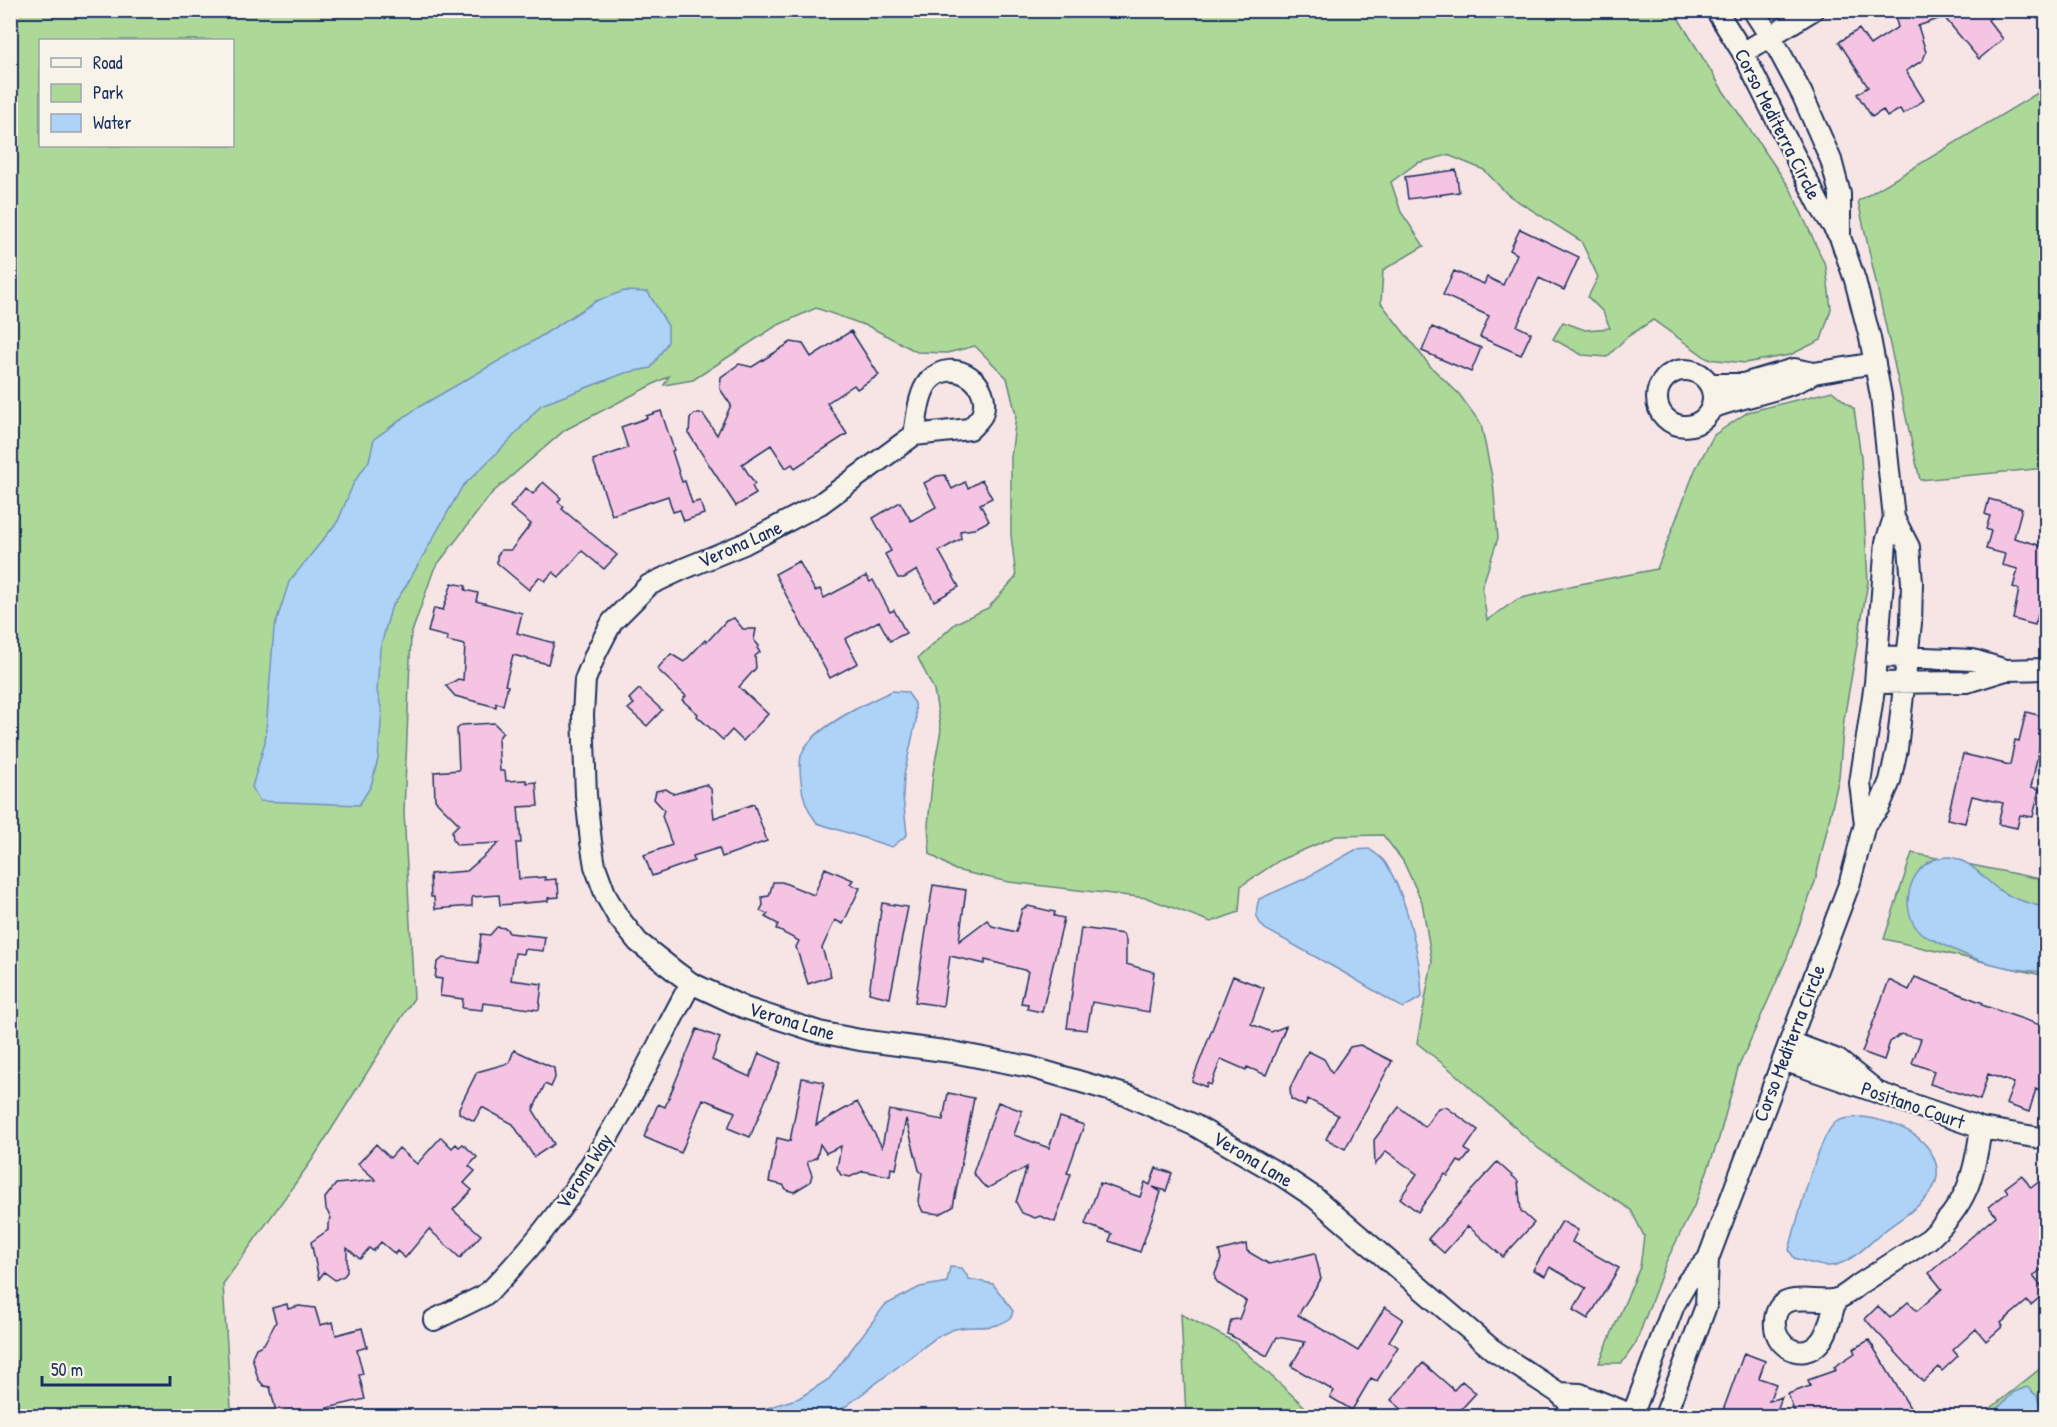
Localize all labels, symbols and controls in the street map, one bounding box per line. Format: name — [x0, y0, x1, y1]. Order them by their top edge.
legend — [39, 39, 234, 147]
street label: Corso Mediterra Circle — [1729, 44, 1828, 204]
text: Road — [93, 50, 123, 75]
text: Park — [93, 80, 124, 105]
text: Water — [93, 110, 131, 135]
street label: Verona Lane — [694, 513, 786, 574]
street label: Corso Mediterra Circle — [1746, 960, 1831, 1125]
street label: Verona Lane — [746, 995, 839, 1046]
street label: Positano Court — [1858, 1074, 1970, 1135]
street label: Verona Lane — [1208, 1124, 1298, 1193]
street label: Verona Way — [549, 1128, 618, 1214]
scale bar — [42, 1349, 170, 1387]
text: 50 m — [51, 1357, 83, 1382]

